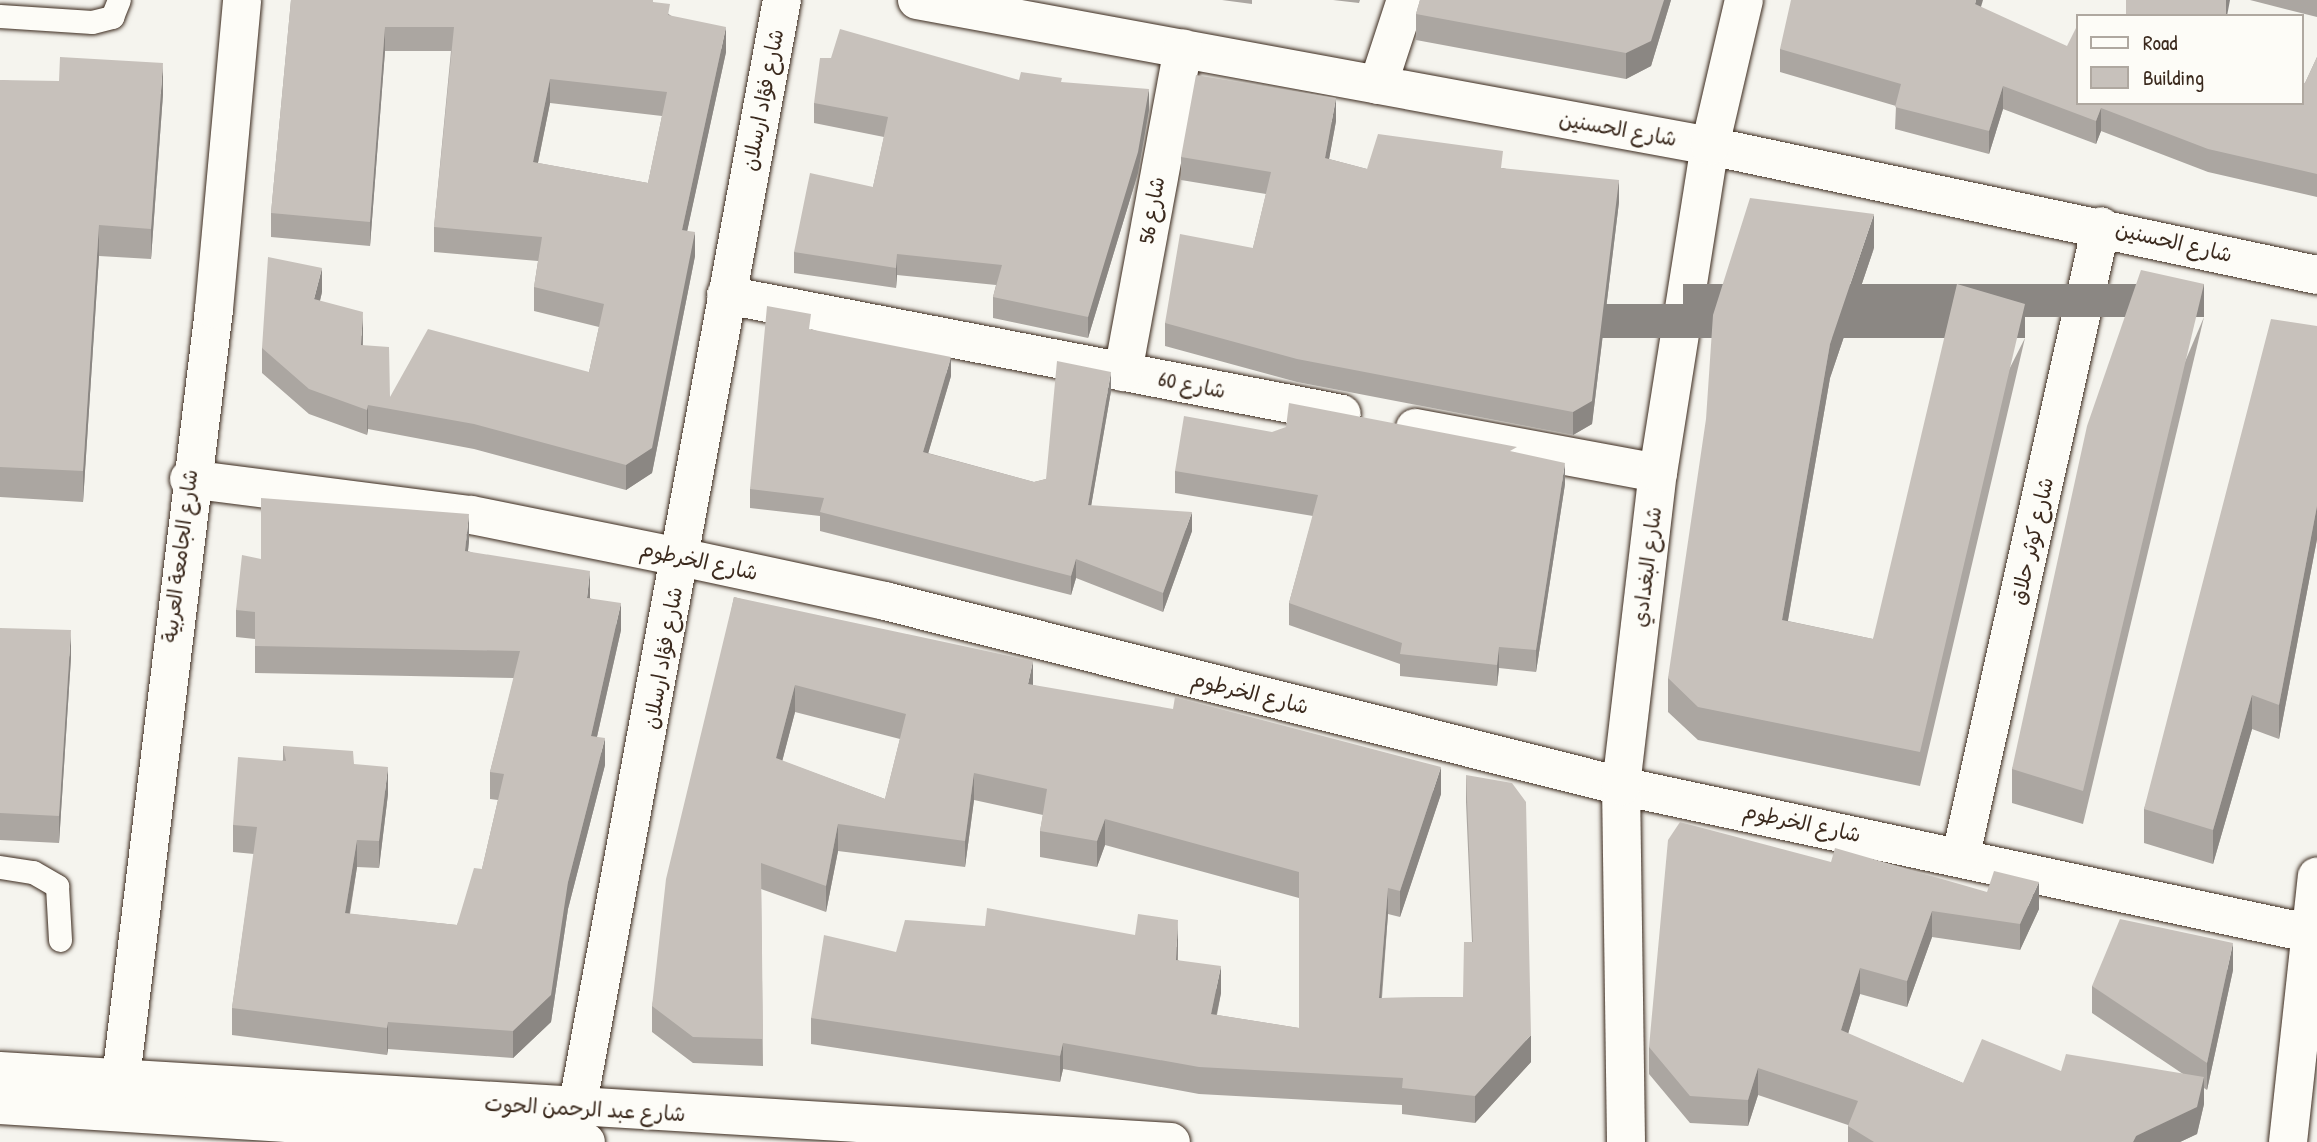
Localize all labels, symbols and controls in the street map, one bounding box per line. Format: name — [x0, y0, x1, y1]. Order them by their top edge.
legend — [2076, 14, 2303, 105]
street label: شارع فؤاد ارسلان — [737, 27, 789, 173]
text: Road — [2143, 28, 2177, 57]
text: Building — [2143, 63, 2204, 92]
street label: شارع الحسنين — [1557, 106, 1679, 152]
street label: شارع 56 — [1134, 175, 1170, 245]
street label: شارع الحسنين — [2113, 216, 2235, 268]
street label: شارع 60 — [1156, 366, 1228, 404]
street label: شارع الجامعة العربية — [157, 468, 203, 644]
street label: شارع كوثر حلاق — [2005, 475, 2059, 607]
street label: شارع البغدادي — [1627, 505, 1667, 629]
street label: شارع الخرطوم — [638, 536, 760, 586]
street label: شارع فؤاد ارسلان — [638, 585, 688, 731]
street label: شارع الخرطوم — [1189, 666, 1311, 720]
street label: شارع الخرطوم — [1741, 798, 1863, 848]
street label: شارع عبد الرحمن الحوت — [484, 1091, 686, 1127]

